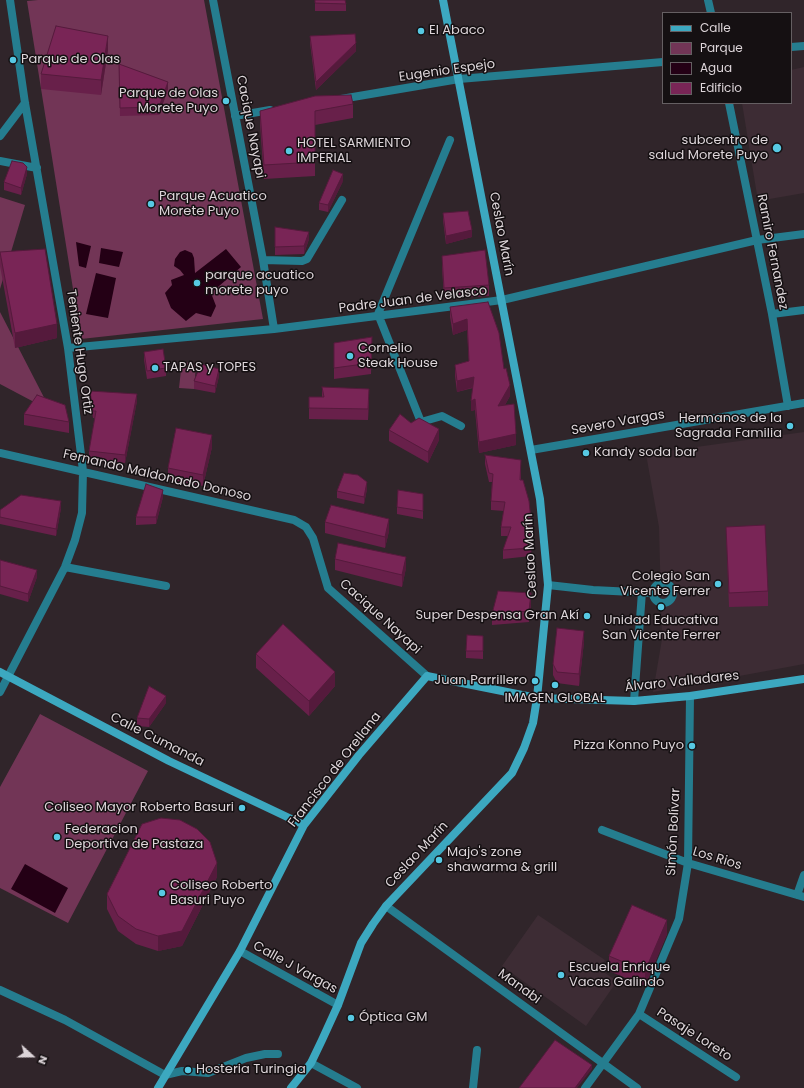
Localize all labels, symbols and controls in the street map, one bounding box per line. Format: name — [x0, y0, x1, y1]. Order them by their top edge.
legend — [662, 12, 792, 104]
text: Calle — [700, 19, 731, 36]
place label: El Abaco — [429, 23, 485, 39]
marker: El Abaco — [416, 26, 426, 36]
text: Parque — [700, 39, 743, 56]
place label: Parque de Olas — [21, 52, 120, 68]
marker: Parque de Olas — [8, 55, 18, 65]
street label: Eugenio Espejo — [398, 57, 496, 85]
text: Agua — [700, 59, 732, 76]
street label: Cacique Nayapi — [232, 74, 268, 180]
text: Edificio — [700, 79, 742, 96]
place label: Parque de Olas Morete Puyo — [119, 86, 218, 117]
marker: Parque de Olas Morete Puyo — [221, 96, 231, 106]
place label: subcentro de salud Morete Puyo — [648, 133, 768, 164]
place label: HOTEL SARMIENTO IMPERIAL — [297, 136, 411, 167]
marker: subcentro de salud Morete Puyo — [771, 142, 783, 154]
marker: HOTEL SARMIENTO IMPERIAL — [284, 146, 294, 156]
place label: Parque Acuatico Morete Puyo — [159, 189, 267, 220]
street label: Ceslao Marín — [485, 191, 517, 277]
street label: Ramiro Fernandez — [753, 193, 791, 311]
marker: Parque Acuatico Morete Puyo — [146, 199, 156, 209]
place label: parque acuatico morete puyo — [205, 268, 314, 299]
marker: parque acuatico morete puyo — [192, 278, 202, 288]
street label: Padre Juan de Velasco — [338, 283, 488, 317]
street label: Teniente Hugo Ortiz — [63, 288, 95, 416]
place label: Cornelio Steak House — [358, 341, 438, 372]
marker: Cornelio Steak House — [345, 351, 355, 361]
place label: TAPAS y TOPES — [163, 360, 256, 376]
marker: TAPAS y TOPES — [150, 363, 160, 373]
street label: Severo Vargas — [570, 407, 666, 439]
place label: Hermanos de la Sagrada Familia — [675, 411, 782, 442]
marker: Hermanos de la Sagrada Familia — [785, 421, 795, 431]
place label: Kandy soda bar — [594, 445, 697, 461]
street label: Fernando Maldonado Donoso — [61, 447, 253, 505]
marker: Kandy soda bar — [581, 448, 591, 458]
street label: Ceslao Marín — [521, 513, 541, 599]
place label: Colegio San Vicente Ferrer — [620, 569, 710, 600]
street label: Cacique Nayapi — [336, 576, 424, 658]
marker: Colegio San Vicente Ferrer — [713, 579, 723, 589]
marker: Unidad Educativa San Vicente Ferrer — [656, 602, 666, 612]
place label: Super Despensa Gran Akí — [415, 608, 579, 624]
marker: Super Despensa Gran Akí — [582, 611, 592, 621]
place label: Unidad Educativa San Vicente Ferrer — [602, 613, 720, 644]
street label: Álvaro Valladares — [624, 668, 740, 696]
place label: Juan Parrillero — [434, 673, 527, 689]
marker: Juan Parrillero — [530, 676, 540, 686]
marker: IMAGEN GLOBAL — [550, 680, 560, 690]
place label: IMAGEN GLOBAL — [505, 691, 605, 707]
street label: Francisco de Orellana — [285, 709, 385, 831]
street label: Calle Cumanda — [107, 710, 207, 770]
place label: Pizza Konno Puyo — [573, 738, 684, 754]
marker: Pizza Konno Puyo — [687, 741, 697, 751]
street label: Simón Bolívar — [664, 788, 684, 876]
place label: Coliseo Mayor Roberto Basuri — [44, 800, 234, 816]
marker: Coliseo Mayor Roberto Basuri — [237, 803, 247, 813]
street label: Ceslao Marín — [382, 819, 452, 891]
place label: Federacion Deportiva de Pastaza — [65, 822, 203, 853]
marker: Federacion Deportiva de Pastaza — [52, 832, 62, 842]
street label: Los Rios — [691, 844, 743, 874]
place label: Majo's zone shawarma & grill — [447, 845, 557, 876]
marker: Majo's zone shawarma & grill — [434, 855, 444, 865]
place label: Coliseo Roberto Basuri Puyo — [170, 878, 272, 909]
marker: Coliseo Roberto Basuri Puyo — [157, 888, 167, 898]
street label: Calle J Vargas — [250, 938, 340, 998]
place label: Escuela Enrique Vacas Galindo — [569, 960, 670, 991]
street label: Manabi — [495, 966, 543, 1008]
marker: Escuela Enrique Vacas Galindo — [556, 970, 566, 980]
street label: Pasaje Loreto — [653, 1005, 735, 1065]
place label: Óptica GM — [359, 1010, 427, 1026]
marker: Óptica GM — [346, 1013, 356, 1023]
north arrow — [12, 1036, 52, 1076]
text: N — [34, 1054, 52, 1067]
place label: Hosteria Turingia — [196, 1062, 306, 1078]
marker: Hosteria Turingia — [183, 1065, 193, 1075]

